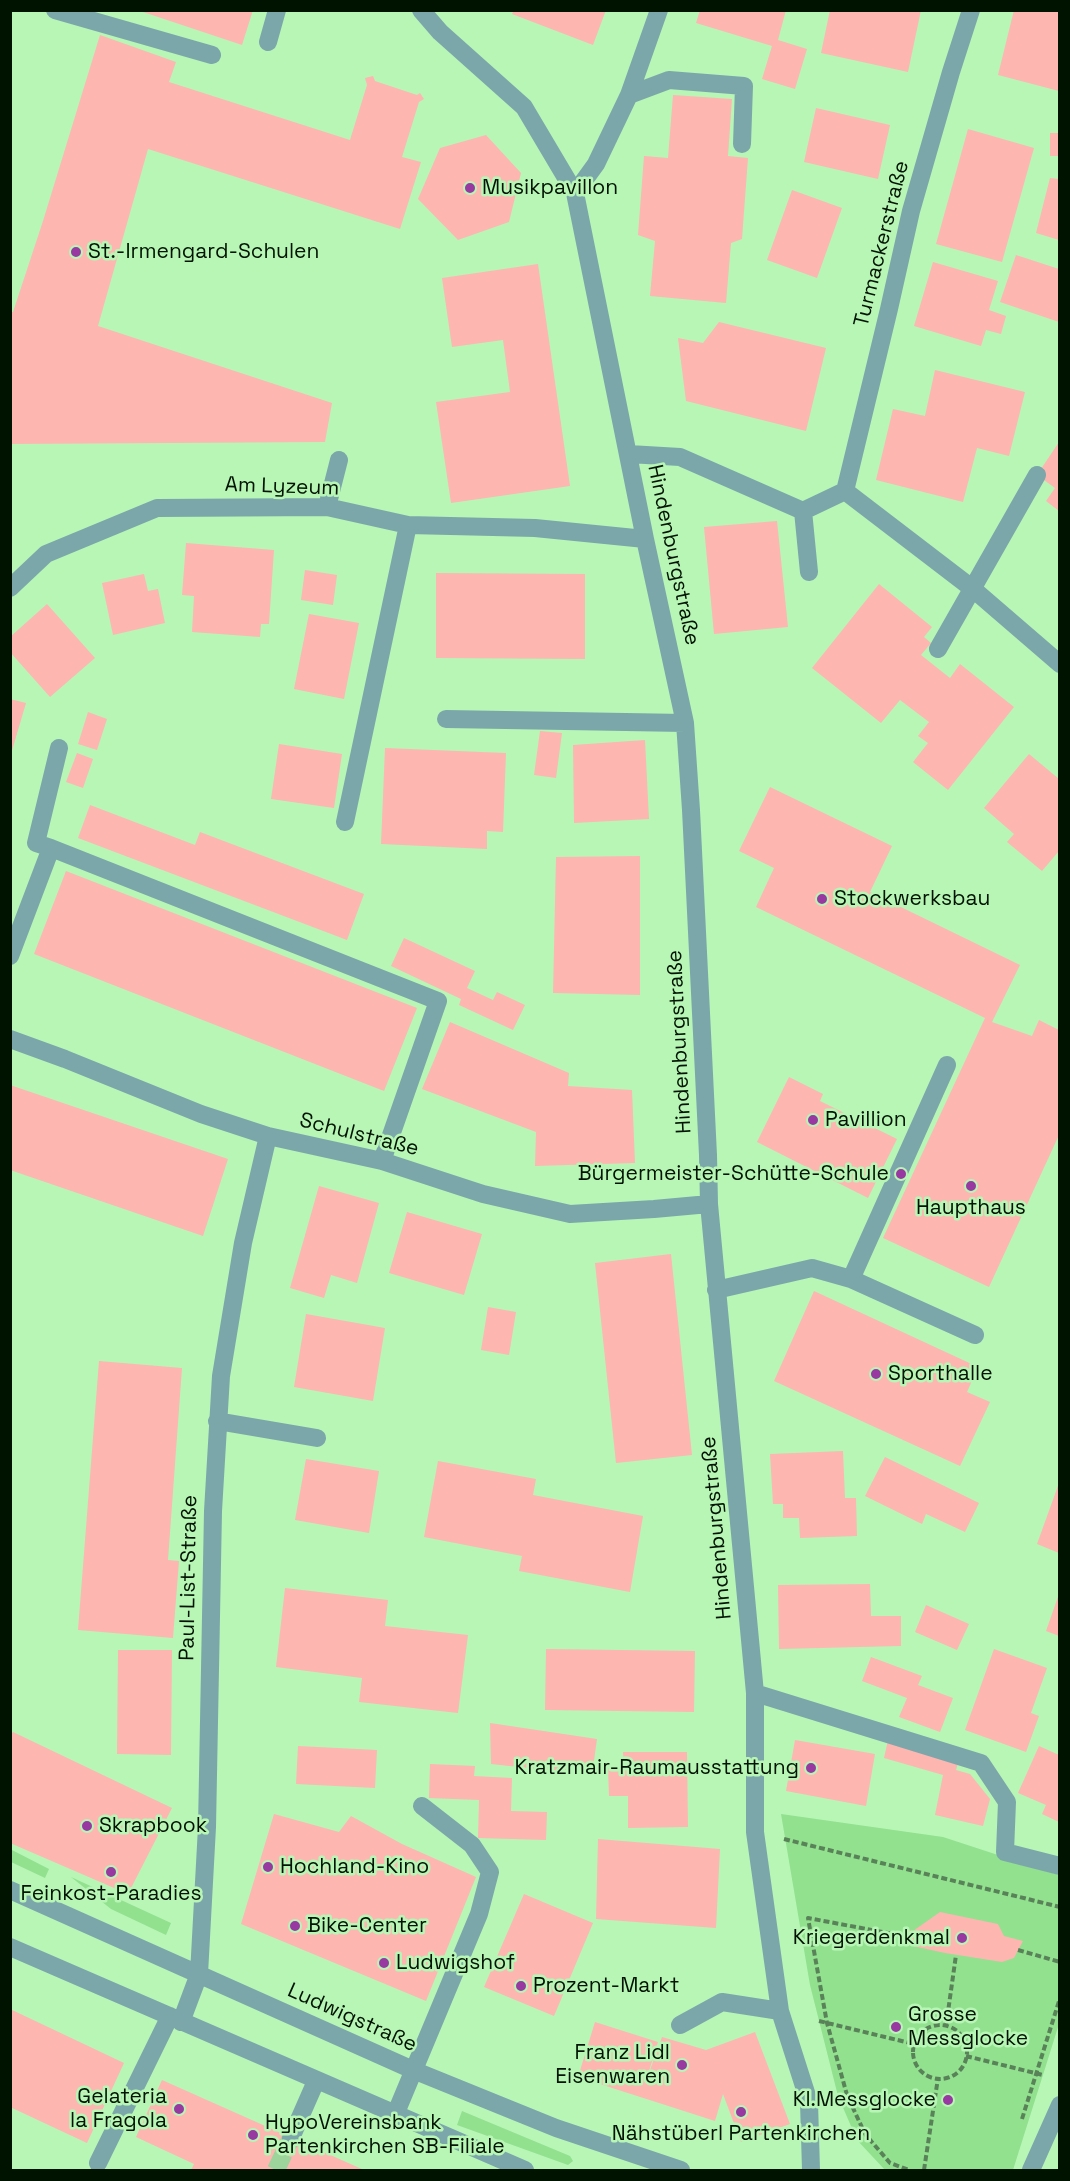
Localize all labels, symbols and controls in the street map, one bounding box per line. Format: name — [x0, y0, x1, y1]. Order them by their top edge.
street label: Turmackerstraße — [849, 158, 915, 330]
place label: Musikpavillon — [482, 175, 618, 201]
marker: Musikpavillon — [463, 181, 477, 195]
place label: St.-Irmengard-Schulen — [88, 239, 319, 265]
marker: St.-Irmengard-Schulen — [69, 245, 83, 259]
street label: Hindenburgstraße — [642, 463, 704, 647]
street label: Am Lyzeum — [224, 472, 340, 502]
place label: Stockwerksbau — [834, 886, 990, 912]
marker: Stockwerksbau — [815, 892, 829, 906]
street label: Hindenburgstraße — [663, 950, 697, 1134]
place label: Pavillion — [825, 1107, 907, 1133]
street label: Schulstraße — [297, 1108, 421, 1162]
marker: Pavillion — [806, 1113, 820, 1127]
place label: Bürgermeister-Schütte-Schule — [578, 1161, 889, 1187]
marker: Bürgermeister-Schütte-Schule — [894, 1167, 908, 1181]
marker: Haupthaus — [964, 1179, 978, 1193]
place label: Haupthaus — [916, 1195, 1026, 1221]
place label: Sporthalle — [888, 1361, 993, 1387]
marker: Sporthalle — [869, 1367, 883, 1381]
street label: Hindenburgstraße — [696, 1435, 738, 1621]
street label: Paul-List-Straße — [175, 1495, 203, 1661]
place label: Kratzmair-Raumausstattung — [514, 1755, 799, 1781]
marker: Kratzmair-Raumausstattung — [804, 1761, 818, 1775]
place label: Skrapbook — [99, 1813, 207, 1839]
marker: Skrapbook — [80, 1819, 94, 1833]
place label: Hochland-Kino — [280, 1854, 429, 1880]
marker: Hochland-Kino — [261, 1860, 275, 1874]
marker: Feinkost-Paradies — [104, 1865, 118, 1879]
place label: Feinkost-Paradies — [20, 1881, 202, 1907]
place label: Bike-Center — [307, 1913, 427, 1939]
marker: Bike-Center — [288, 1919, 302, 1933]
place label: Kriegerdenkmal — [793, 1925, 950, 1951]
marker: Kriegerdenkmal — [955, 1931, 969, 1945]
place label: Ludwigshof — [396, 1950, 515, 1976]
marker: Ludwigshof — [377, 1956, 391, 1970]
place label: Prozent-Markt — [533, 1973, 679, 1999]
street label: Ludwigstraße — [283, 1978, 421, 2058]
marker: Prozent-Markt — [514, 1979, 528, 1993]
place label: Grosse Messglocke — [908, 2002, 1028, 2052]
marker: Grosse Messglocke — [889, 2020, 903, 2034]
place label: Franz Lidl Eisenwaren — [555, 2040, 670, 2090]
marker: Franz Lidl Eisenwaren — [675, 2058, 689, 2072]
place label: Gelateria la Fragola — [70, 2084, 167, 2134]
place label: Kl.Messglocke — [793, 2087, 936, 2113]
marker: Kl.Messglocke — [941, 2093, 955, 2107]
marker: Gelateria la Fragola — [172, 2102, 186, 2116]
marker: Nähstüberl Partenkirchen — [734, 2105, 748, 2119]
place label: HypoVereinsbank Partenkirchen SB-Filiale — [265, 2110, 505, 2160]
place label: Nähstüberl Partenkirchen — [612, 2121, 870, 2147]
marker: HypoVereinsbank Partenkirchen SB-Filiale — [246, 2128, 260, 2142]

